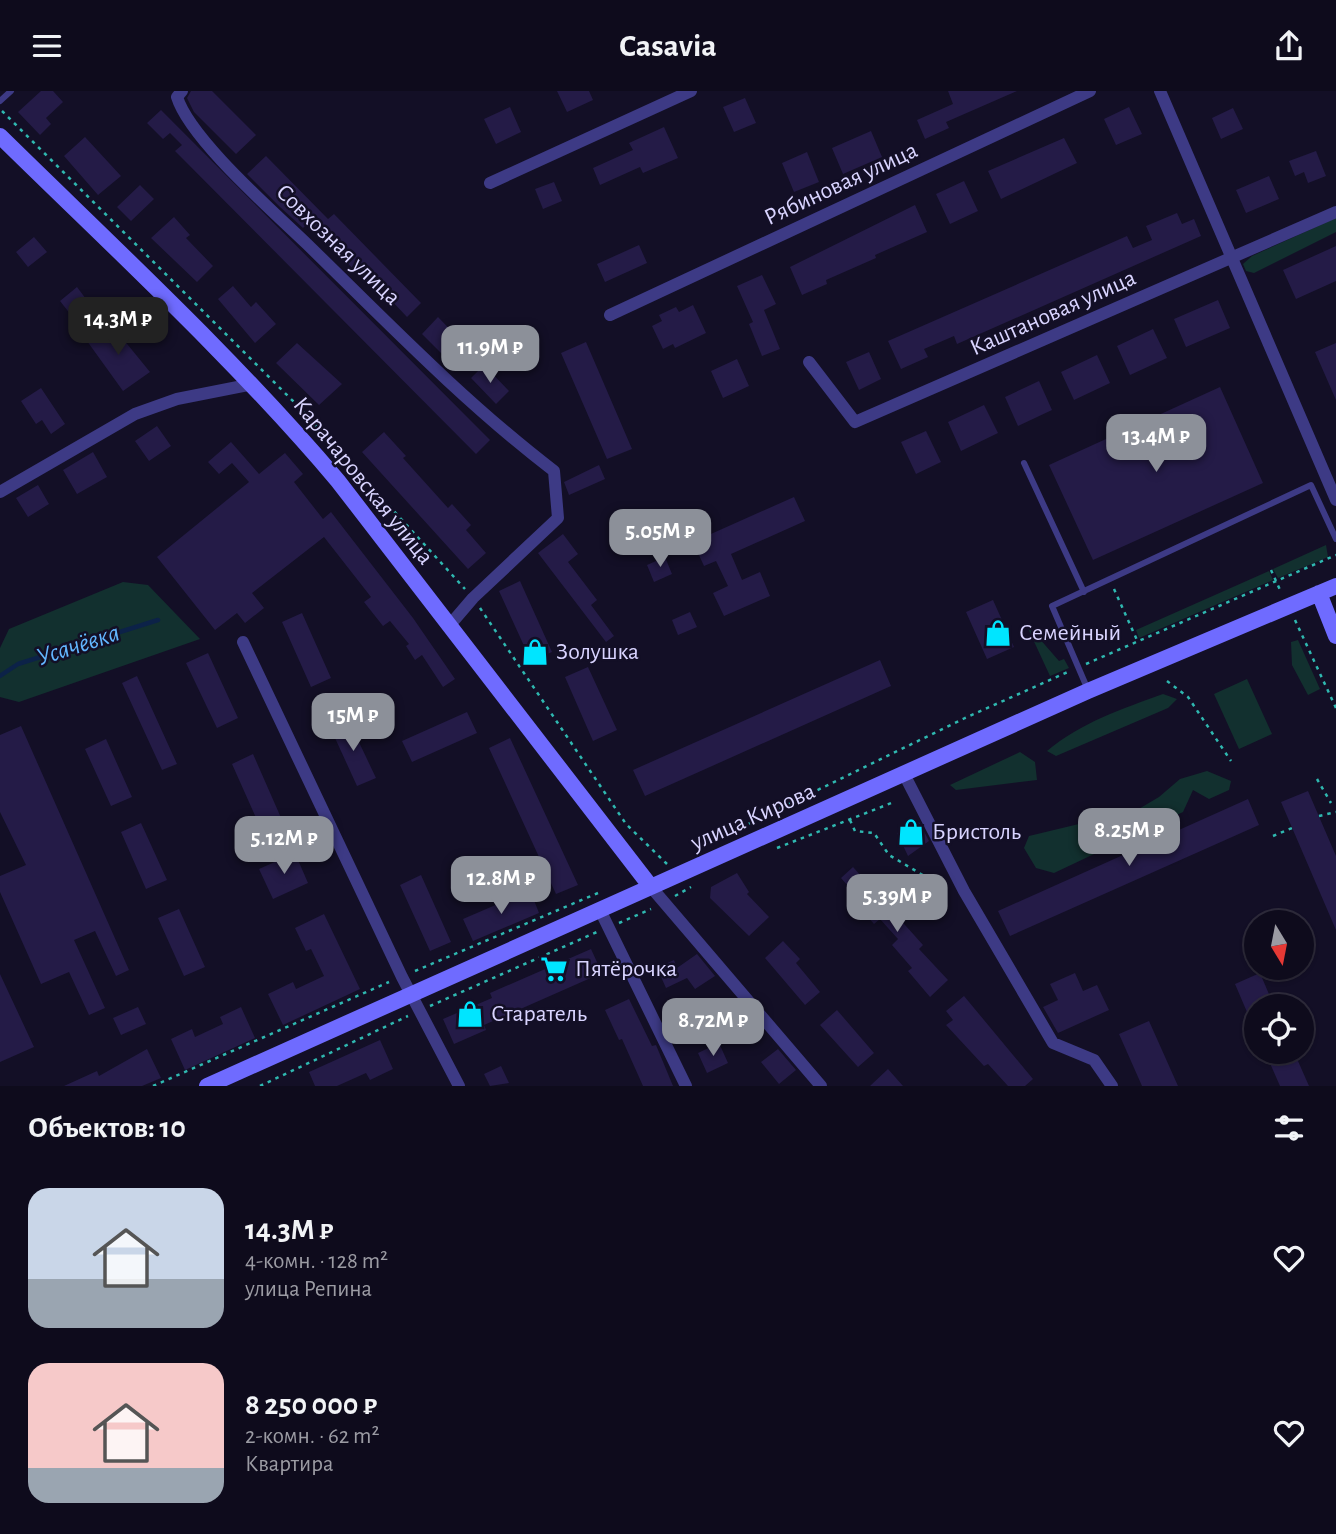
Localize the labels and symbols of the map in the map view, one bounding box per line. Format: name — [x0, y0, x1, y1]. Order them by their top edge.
street label: Рябиновая улица — [761, 138, 921, 230]
street label: Совхозная улица — [271, 180, 405, 310]
street label: Каштановая улица — [966, 266, 1140, 360]
pin: 14.3M ₽ — [53, 297, 183, 357]
pin: 11.9M ₽ — [425, 325, 555, 385]
street label: Карачаровская улица — [288, 393, 438, 569]
pin: 13.4M ₽ — [1091, 415, 1221, 474]
pin: 5.05M ₽ — [595, 510, 725, 569]
shop icon: Семейный — [983, 618, 1013, 648]
water label: Усачёвка — [33, 619, 123, 671]
place label: Семейный — [1019, 621, 1121, 645]
shop icon: Золушка — [520, 637, 550, 667]
place label: Золушка — [556, 640, 639, 664]
pin: 15M ₽ — [304, 693, 402, 753]
street label: улица Кирова — [686, 779, 819, 855]
pin: 8.25M ₽ — [1064, 809, 1194, 868]
pin: 5.12M ₽ — [219, 817, 349, 876]
shop icon: Бристоль — [896, 817, 926, 847]
place label: Бристоль — [932, 820, 1021, 844]
pin: 12.8M ₽ — [436, 857, 566, 916]
pin: 5.39M ₽ — [832, 875, 962, 934]
north arrow — [1244, 910, 1314, 980]
supermarket icon: Пятёрочка — [539, 954, 569, 984]
place label: Пятёрочка — [575, 957, 677, 981]
shop icon: Старатель — [455, 999, 485, 1029]
pin: 8.72M ₽ — [648, 999, 778, 1058]
place label: Старатель — [491, 1002, 587, 1026]

